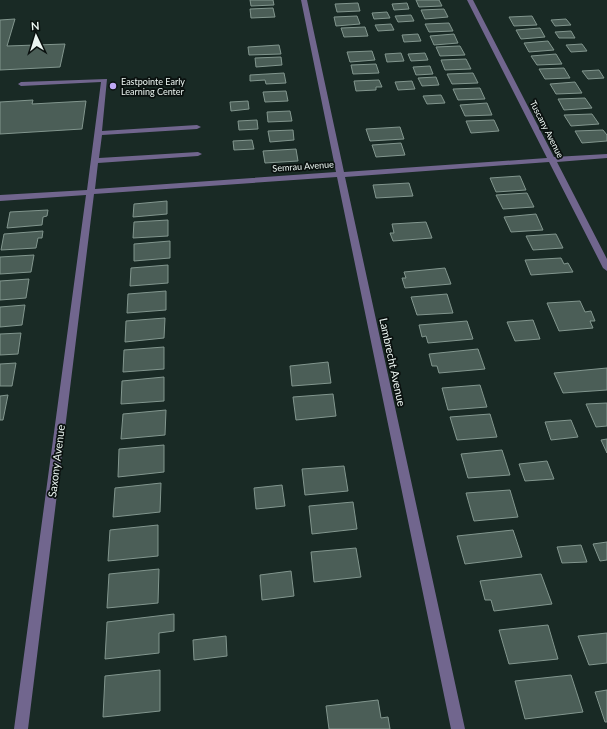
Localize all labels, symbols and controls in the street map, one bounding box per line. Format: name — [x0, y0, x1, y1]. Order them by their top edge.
north arrow — [16, 16, 56, 56]
text: N — [31, 19, 40, 32]
place label: Eastpointe Early Learning Center — [121, 76, 185, 97]
marker: Eastpointe Early Learning Center — [108, 81, 118, 91]
street label: Tuscany Avenue — [528, 98, 566, 160]
street label: Semrau Avenue — [272, 158, 334, 174]
street label: Lambrecht Avenue — [377, 317, 409, 408]
street label: Saxony Avenue — [45, 424, 67, 498]

